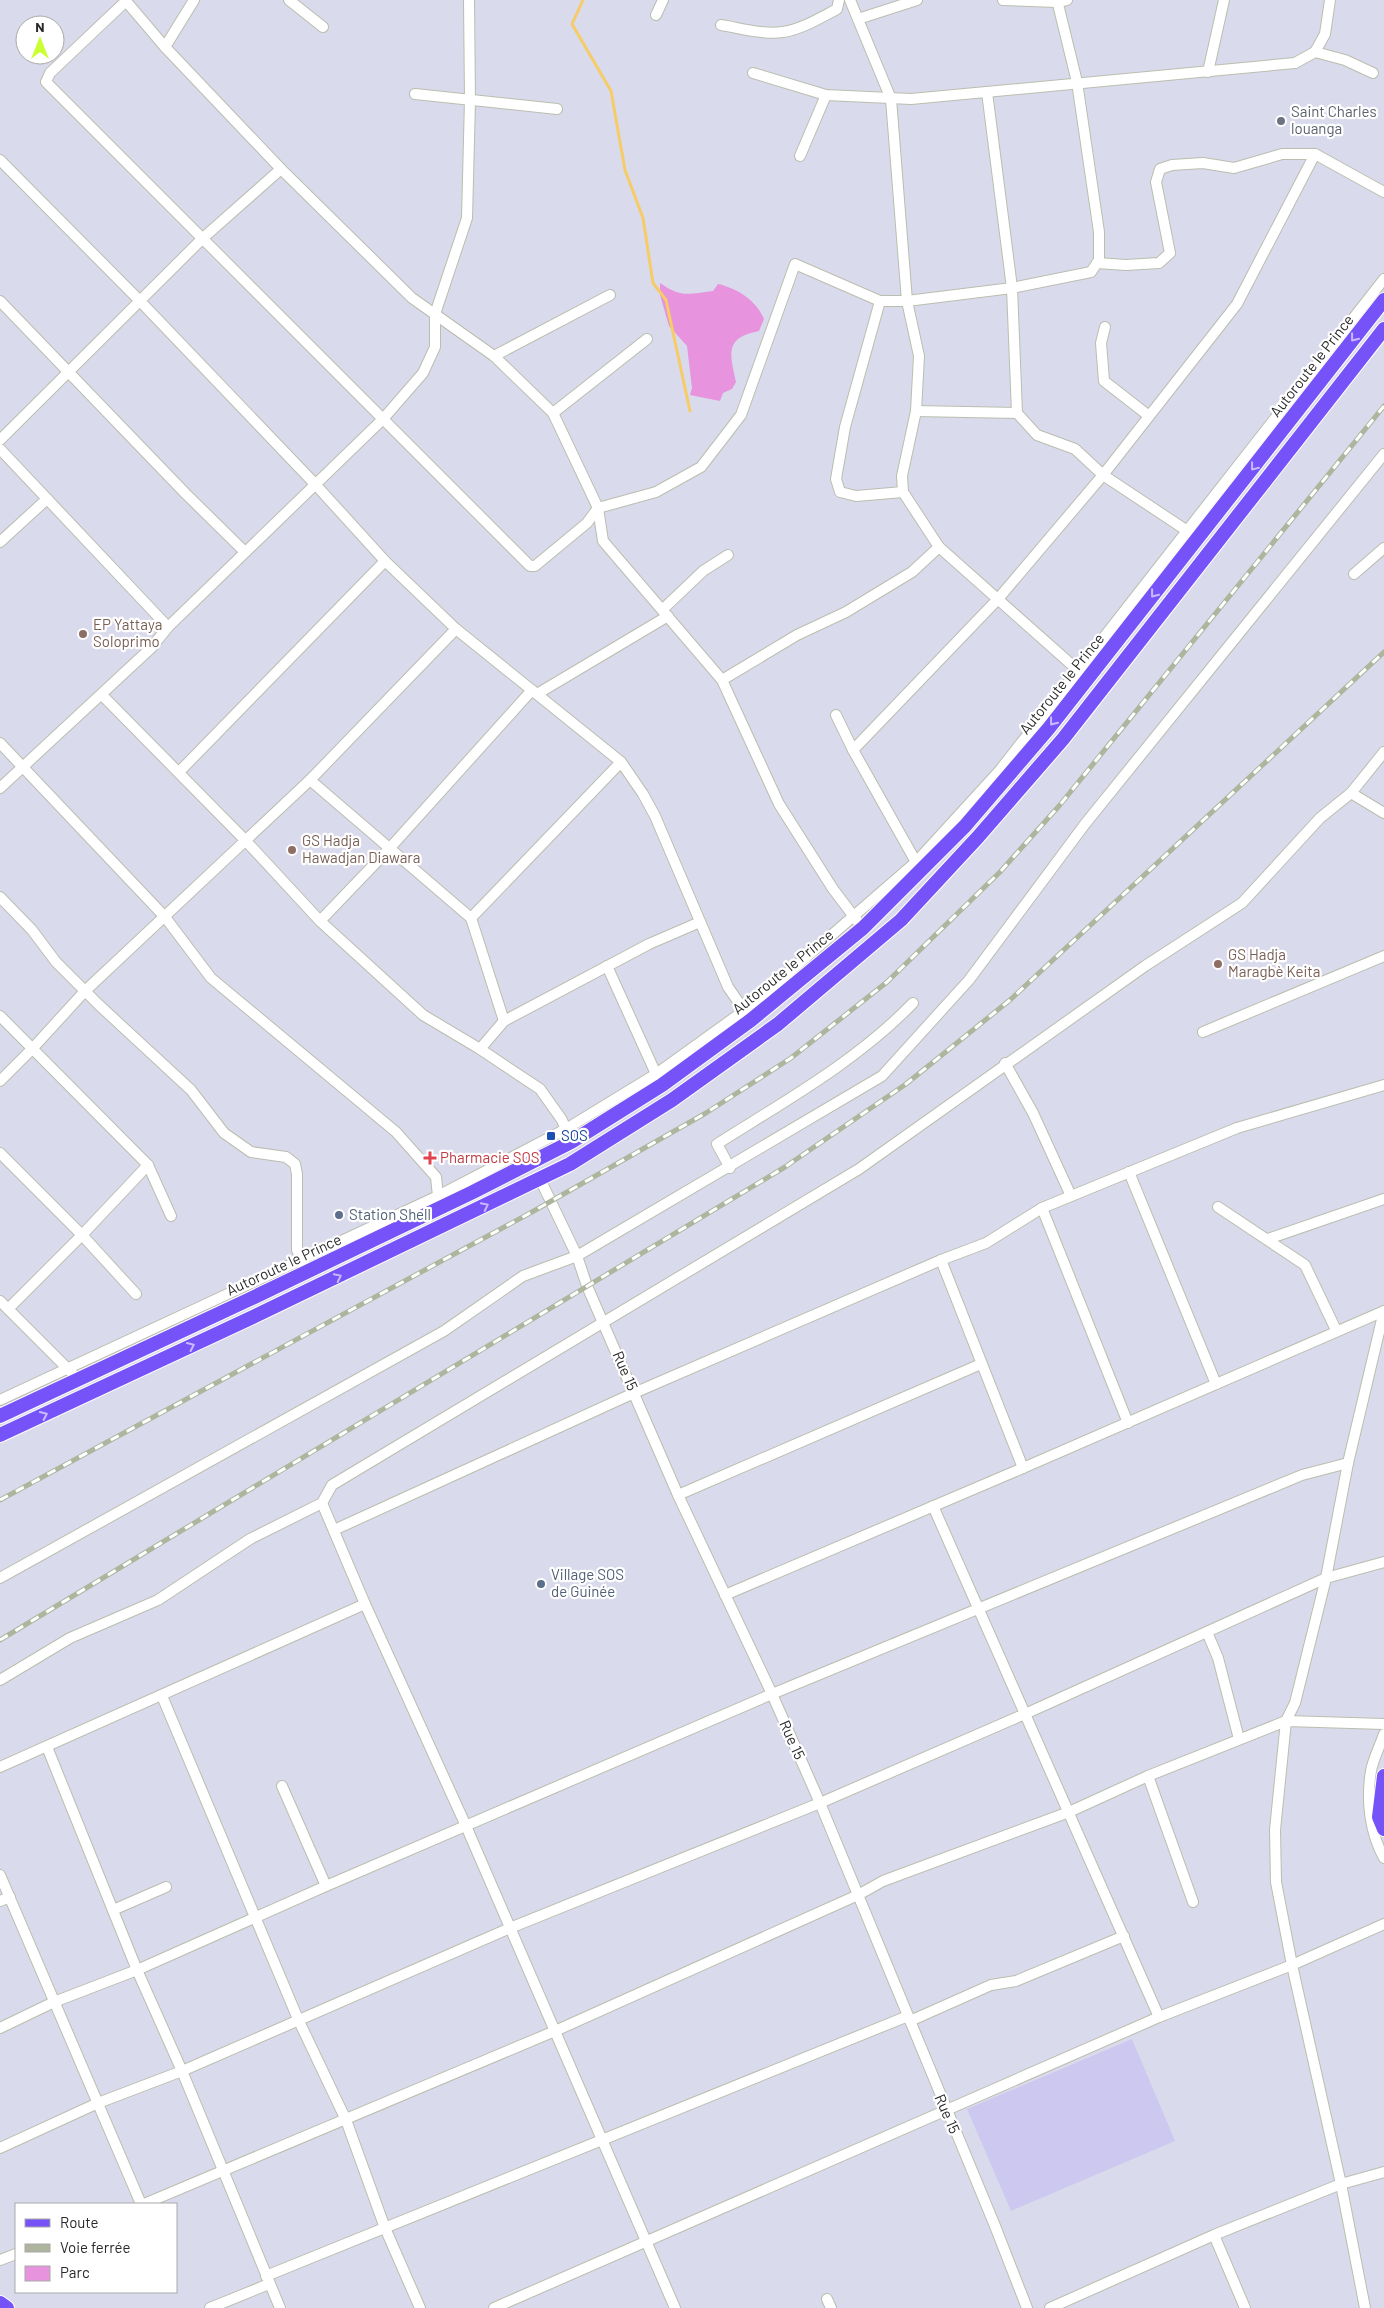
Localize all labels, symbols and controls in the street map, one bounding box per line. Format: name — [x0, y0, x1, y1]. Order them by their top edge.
north arrow — [15, 15, 65, 65]
text: N — [35, 18, 45, 35]
place label: Saint Charles louanga — [1291, 102, 1377, 137]
marker: Saint Charles louanga — [1275, 115, 1287, 127]
street label: Autoroute le Prince — [1266, 311, 1357, 420]
one-way arrow — [1351, 333, 1360, 342]
one-way arrow — [1251, 461, 1260, 471]
one-way arrow — [1150, 589, 1159, 598]
place label: EP Yattaya Soloprimo — [93, 615, 162, 650]
marker: EP Yattaya Soloprimo — [77, 628, 89, 640]
street label: Autoroute le Prince — [1015, 629, 1107, 738]
one-way arrow — [1051, 716, 1059, 725]
place label: GS Hadja Hawadjan Diawara — [302, 831, 420, 866]
marker: GS Hadja Hawadjan Diawara — [286, 844, 298, 856]
street label: Autoroute le Prince — [728, 925, 837, 1017]
place label: GS Hadja Maragbè Keita — [1228, 945, 1320, 980]
marker: GS Hadja Maragbè Keita — [1212, 958, 1224, 970]
place label: SOS — [561, 1126, 588, 1144]
marker: SOS — [545, 1130, 557, 1142]
place label: Pharmacie SOS — [440, 1148, 540, 1166]
marker: Pharmacie SOS — [424, 1152, 436, 1164]
one-way arrow — [480, 1202, 489, 1213]
place label: Station Shell — [349, 1205, 431, 1223]
marker: Station Shell — [333, 1209, 345, 1221]
street label: Autoroute le Prince — [223, 1230, 344, 1299]
one-way arrow — [333, 1272, 342, 1283]
one-way arrow — [186, 1342, 195, 1352]
street label: Rue 15 — [610, 1348, 642, 1393]
one-way arrow — [39, 1410, 48, 1421]
place label: Village SOS de Guinée — [551, 1565, 624, 1600]
marker: Village SOS de Guinée — [535, 1578, 547, 1590]
street label: Rue 15 — [776, 1717, 810, 1762]
street label: Rue 15 — [932, 2091, 964, 2136]
legend — [15, 2203, 178, 2293]
text: Route — [60, 2213, 99, 2231]
text: Voie ferrée — [60, 2238, 131, 2256]
text: Parc — [60, 2263, 90, 2281]

